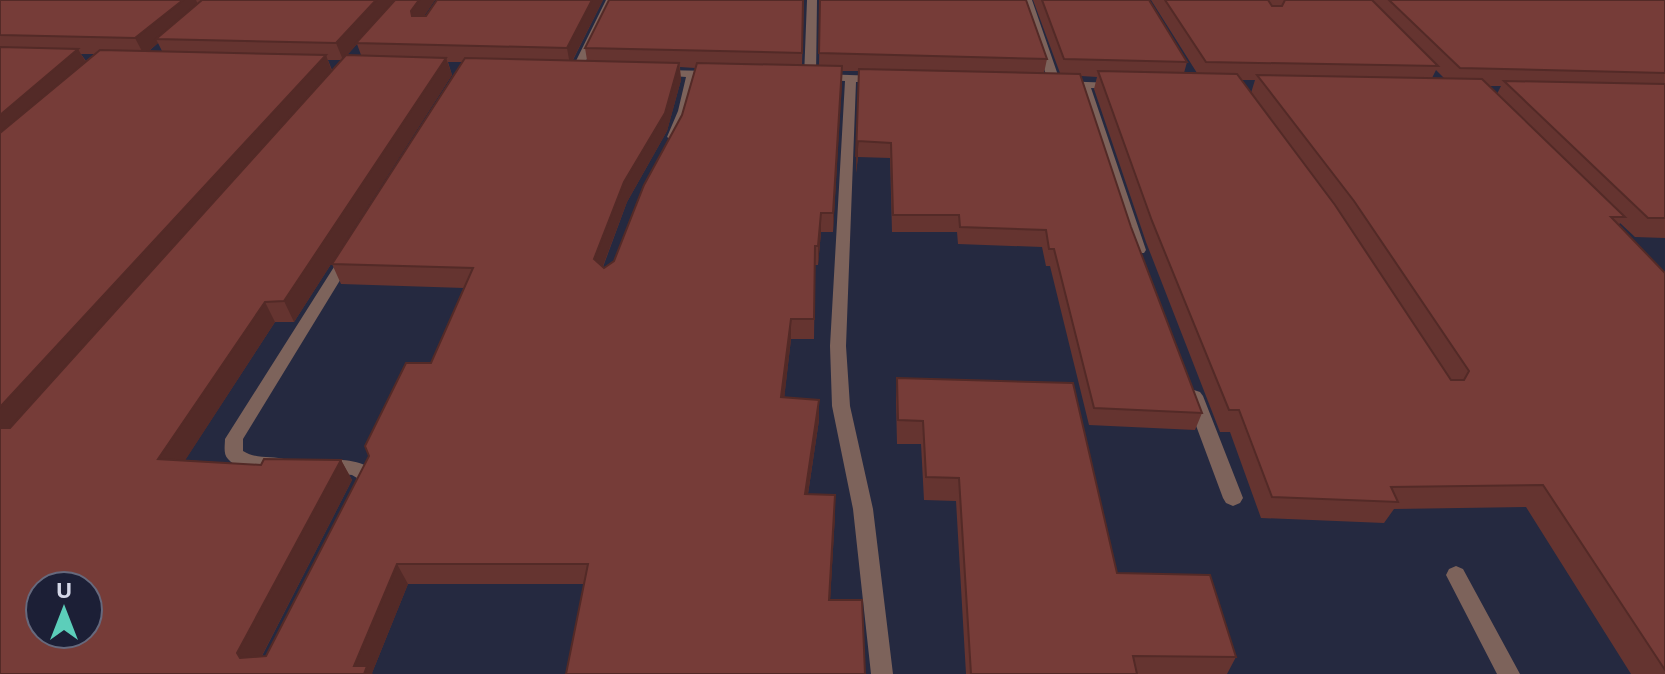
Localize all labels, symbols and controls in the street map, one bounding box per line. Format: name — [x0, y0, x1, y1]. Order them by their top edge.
north arrow — [24, 570, 104, 650]
text: U — [56, 574, 72, 604]

